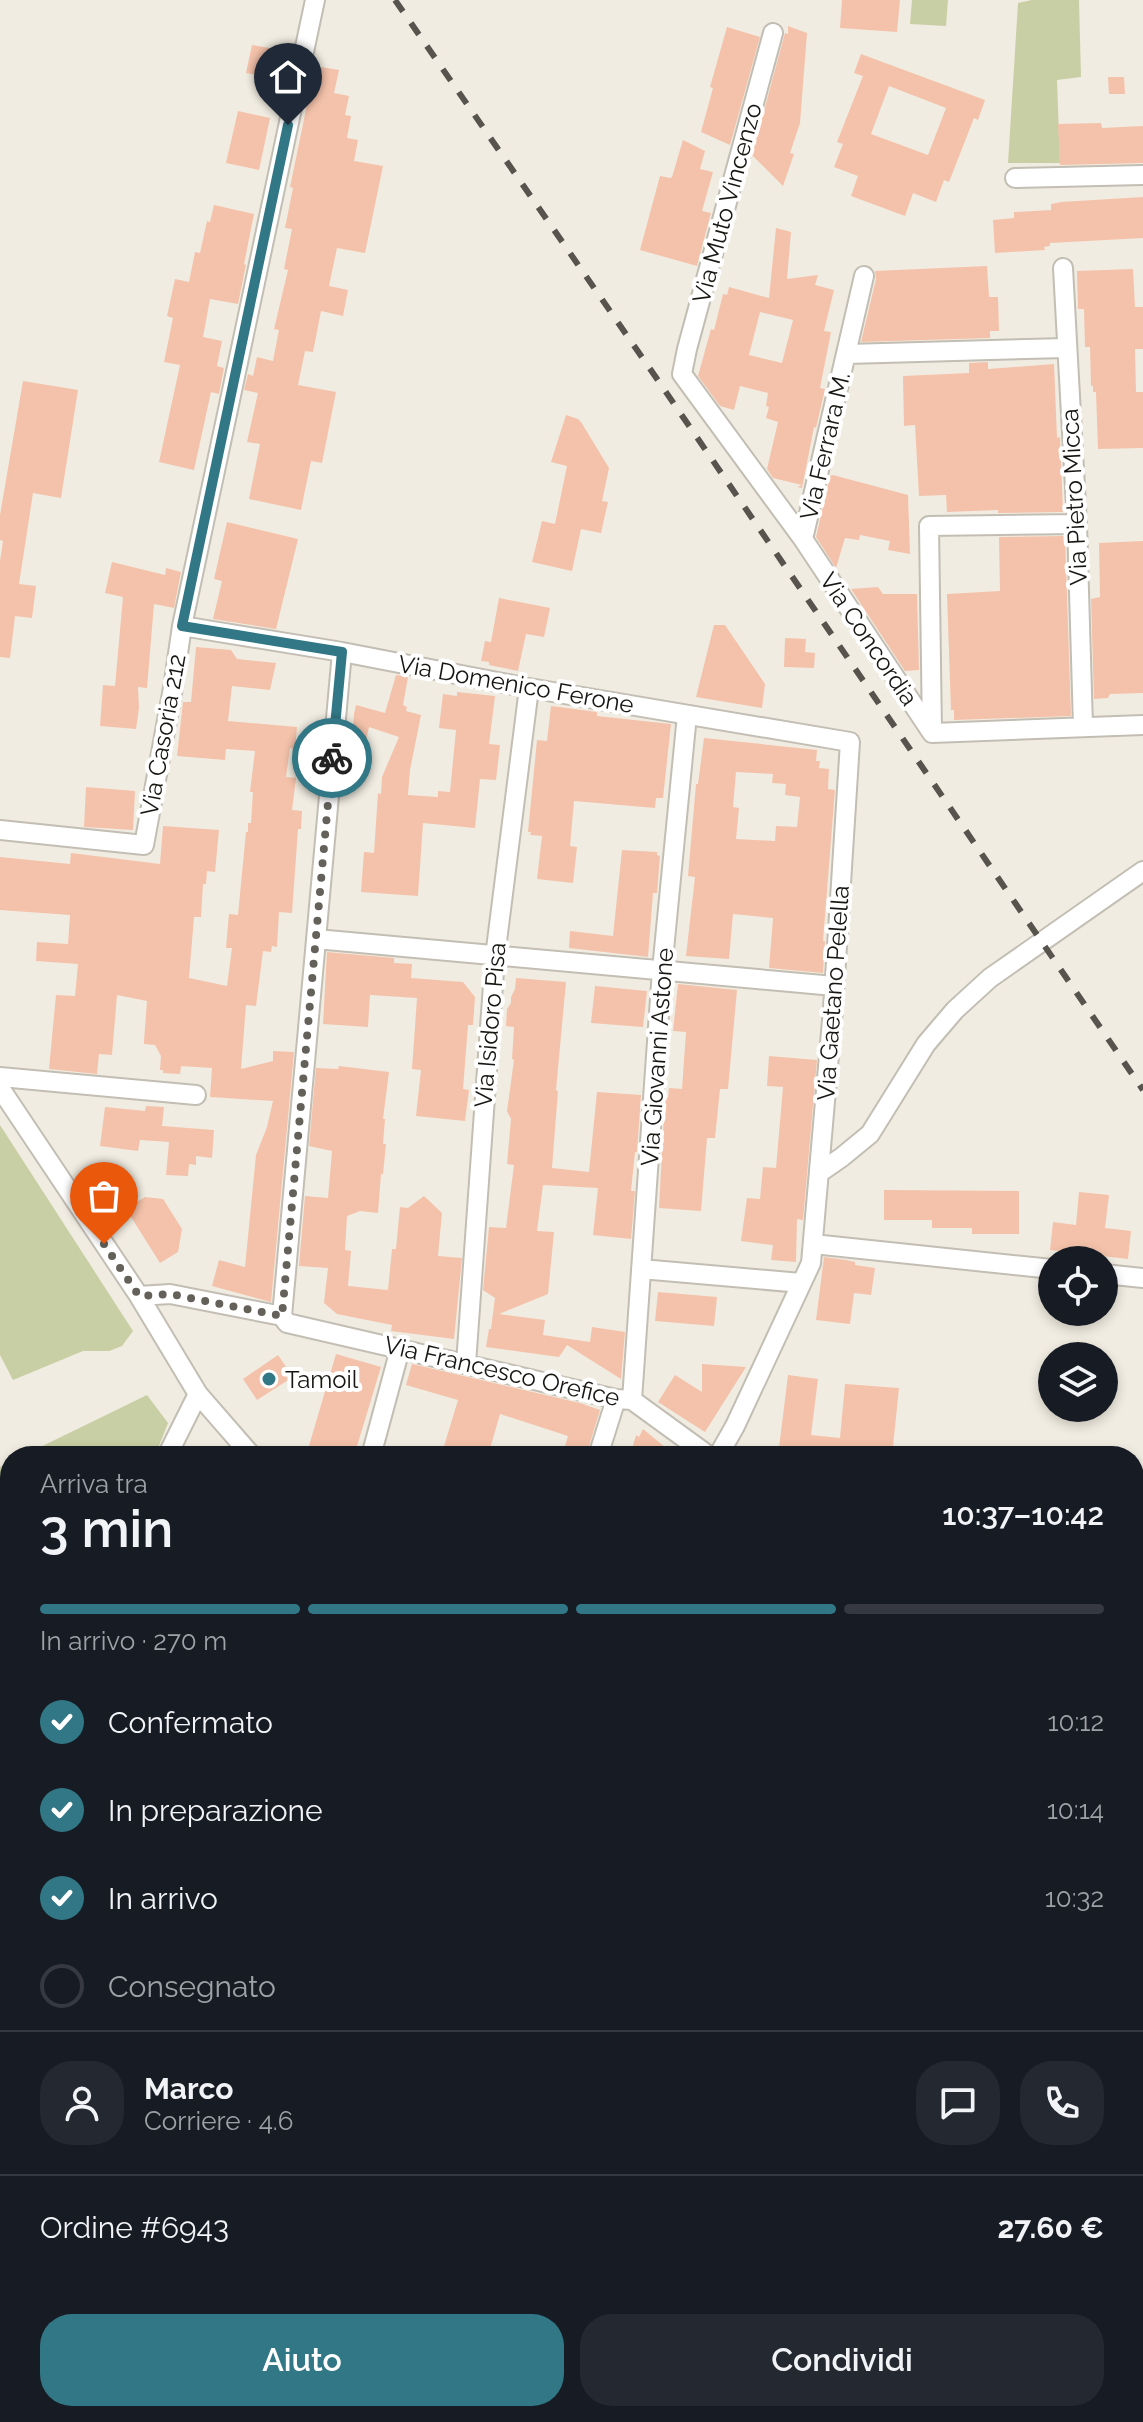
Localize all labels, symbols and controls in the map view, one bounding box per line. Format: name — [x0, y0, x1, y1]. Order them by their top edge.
pin — [254, 43, 322, 125]
icon: home — [266, 55, 310, 99]
street label: Via Muto Vincenzo — [686, 100, 768, 306]
street label: Via Ferrara M. — [794, 369, 856, 523]
street label: Via Pietro Micca — [1055, 408, 1093, 586]
street label: Via Concordia — [814, 567, 924, 711]
street label: Via Domenico Ferone — [396, 649, 636, 719]
street label: Via Casoria 212 — [134, 652, 192, 818]
courier — [292, 718, 372, 798]
icon: bike — [310, 736, 354, 780]
street label: Via Gaetano Pelella — [811, 884, 855, 1102]
street label: Via Isidoro Pisa — [468, 941, 512, 1109]
street label: Via Giovanni Astone — [635, 947, 679, 1167]
pin — [70, 1162, 138, 1244]
icon: bag — [82, 1174, 126, 1218]
map controls — [1038, 1246, 1118, 1422]
button: locate — [1038, 1246, 1118, 1326]
street label: Via Francesco Orefice — [381, 1330, 623, 1412]
button: layers — [1038, 1342, 1118, 1422]
place label: Tamoil — [285, 1365, 359, 1394]
marker: Tamoil — [260, 1370, 278, 1388]
text: Arriva tra — [40, 1469, 148, 1499]
text: 10:37–10:42 — [942, 1497, 1104, 1532]
text: 3 min — [40, 1498, 173, 1559]
text: In arrivo · 270 m — [40, 1626, 227, 1656]
icon: check — [40, 1700, 84, 1744]
text: Confermato — [108, 1705, 273, 1740]
text: 10:12 — [1047, 1707, 1104, 1737]
icon: check — [40, 1788, 84, 1832]
text: In preparazione — [108, 1793, 323, 1828]
text: 10:14 — [1047, 1795, 1104, 1825]
icon: check — [40, 1876, 84, 1920]
text: In arrivo — [108, 1881, 218, 1916]
text: 10:32 — [1045, 1883, 1104, 1913]
text: Consegnato — [108, 1969, 276, 2004]
button: person — [40, 2061, 124, 2145]
button: chat — [916, 2061, 1000, 2145]
button: phone — [1020, 2061, 1104, 2145]
text: Marco — [144, 2071, 233, 2106]
text: Corriere · 4.6 — [144, 2106, 293, 2136]
text: Ordine #6943 — [40, 2210, 229, 2245]
text: 27.60 € — [997, 2210, 1104, 2245]
button: Aiuto — [40, 2314, 564, 2406]
button: Condividi — [580, 2314, 1104, 2406]

